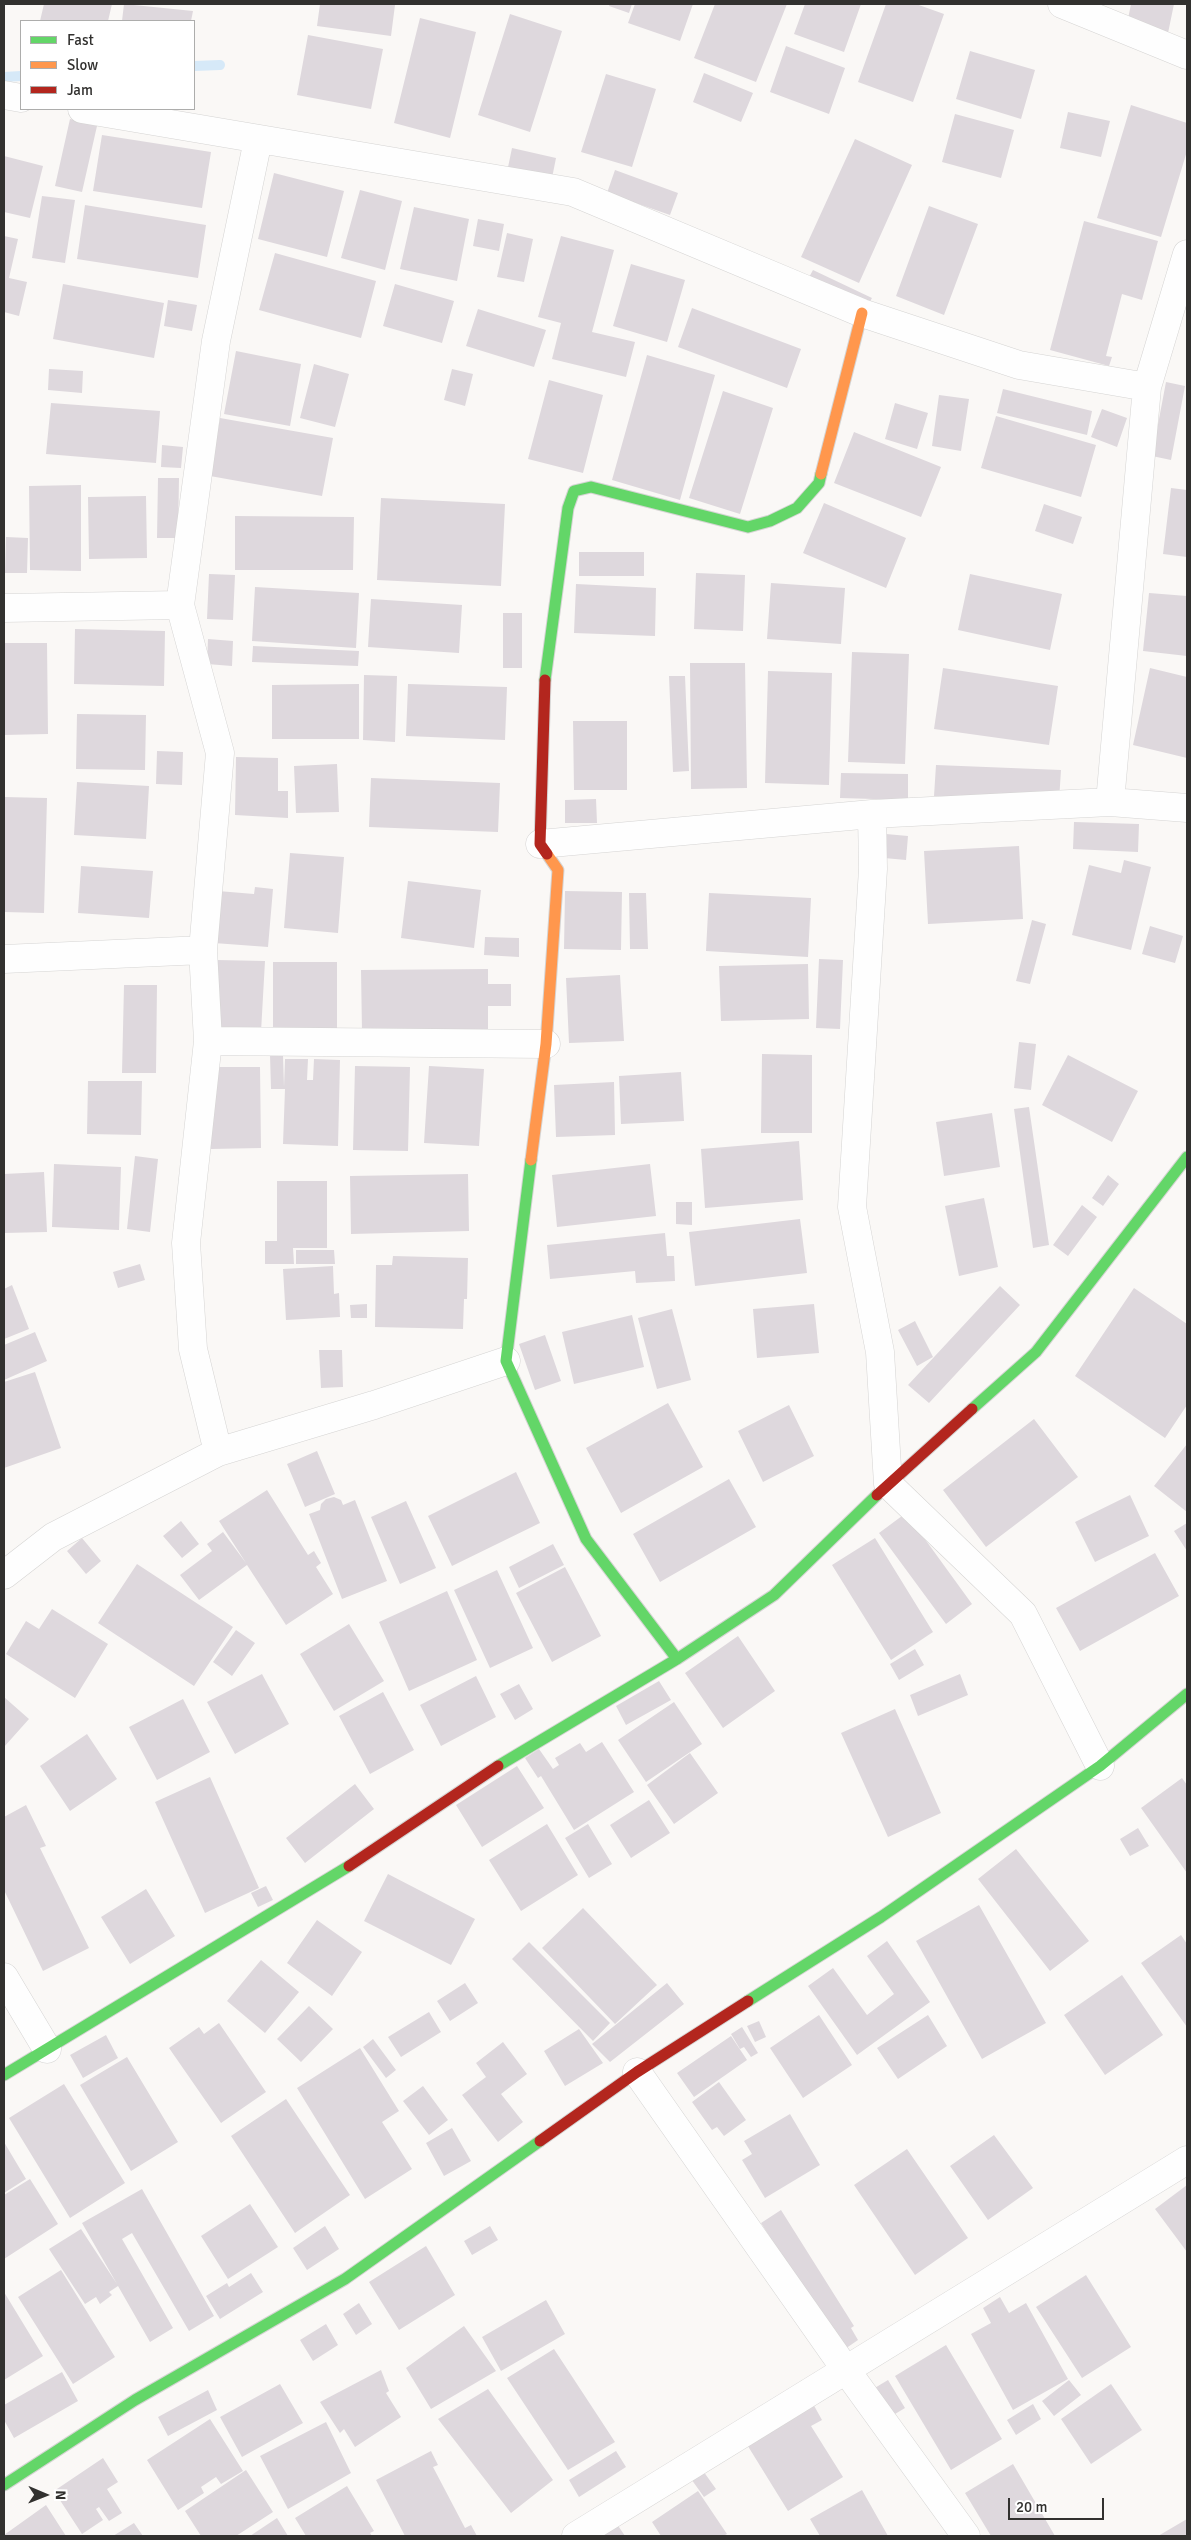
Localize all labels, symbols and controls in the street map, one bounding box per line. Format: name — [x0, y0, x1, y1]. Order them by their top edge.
legend — [20, 20, 195, 110]
text: Fast — [67, 31, 94, 49]
text: Slow — [67, 56, 98, 74]
text: Jam — [67, 81, 93, 99]
north arrow — [20, 2470, 70, 2520]
scale bar — [1011, 2488, 1107, 2520]
text: N — [52, 2490, 69, 2500]
text: 20 m — [1016, 2498, 1047, 2516]

